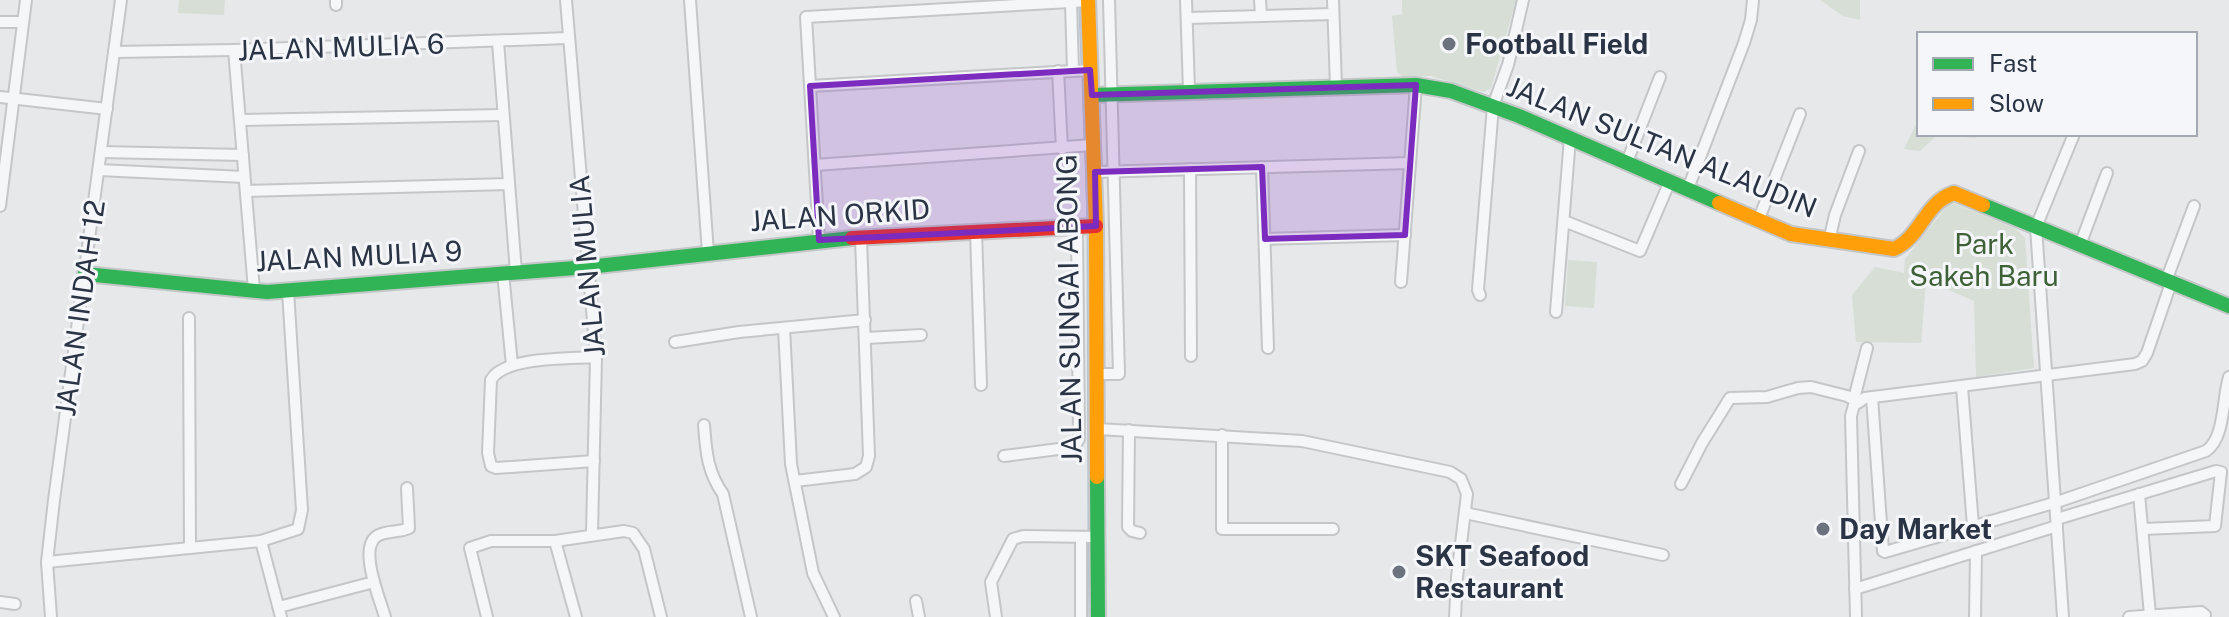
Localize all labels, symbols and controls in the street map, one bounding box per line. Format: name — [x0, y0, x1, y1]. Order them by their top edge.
street label: JALAN MULIA 6 — [237, 26, 445, 67]
place label: Football Field — [1465, 27, 1648, 60]
legend — [1917, 32, 2197, 136]
marker: Football Field — [1440, 35, 1458, 53]
text: Fast — [1989, 49, 2037, 77]
street label: JALAN SULTAN ALAUDIN — [1502, 69, 1822, 224]
text: Slow — [1989, 89, 2044, 117]
street label: JALAN SUNGAI ABONG — [1049, 154, 1088, 464]
street label: JALAN MULIA — [562, 174, 611, 358]
street label: JALAN ORKID — [749, 192, 931, 237]
street label: JALAN INDAH 12 — [48, 198, 111, 418]
park label: Park Sakeh Baru — [1909, 227, 2059, 292]
street label: JALAN MULIA 9 — [255, 234, 463, 277]
place label: Day Market — [1839, 512, 1992, 545]
marker: Day Market — [1814, 520, 1832, 538]
place label: SKT Seafood Restaurant — [1415, 539, 1589, 604]
marker: SKT Seafood Restaurant — [1390, 563, 1408, 581]

